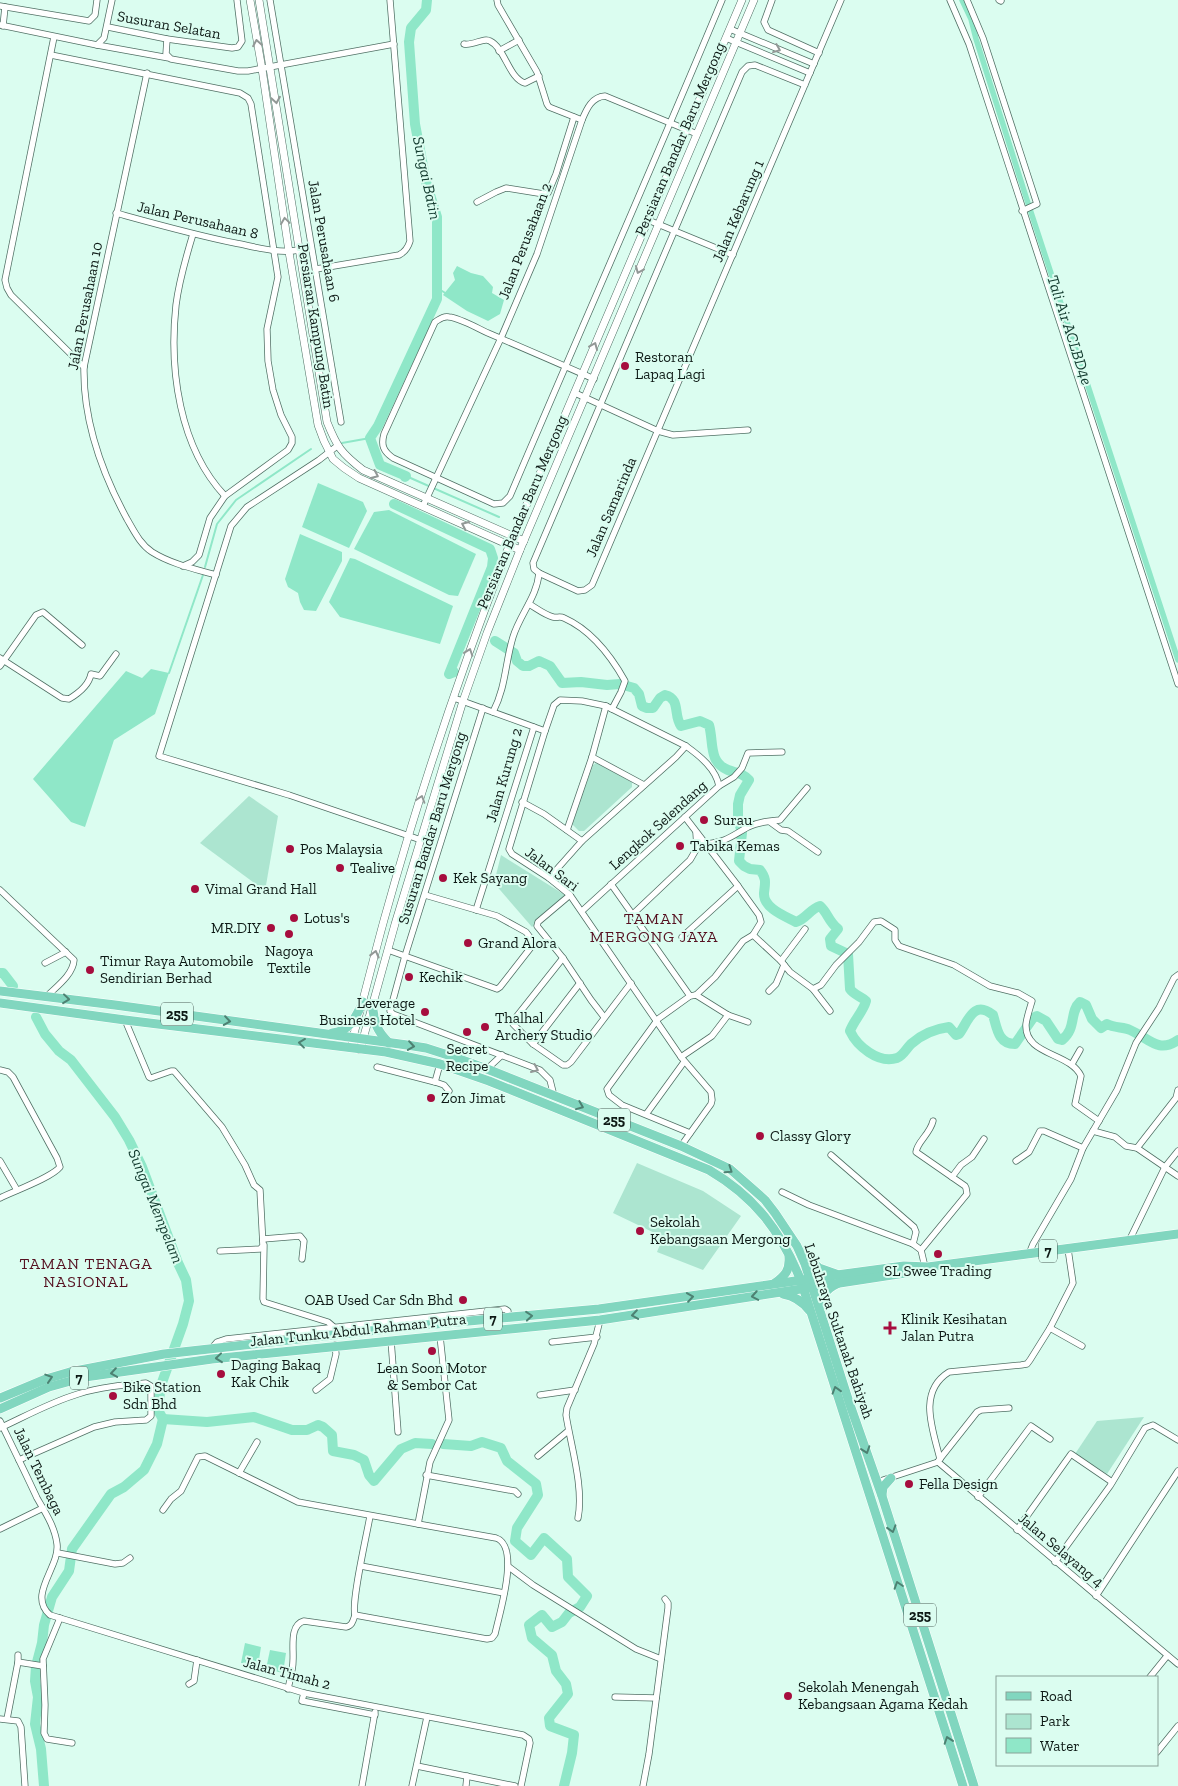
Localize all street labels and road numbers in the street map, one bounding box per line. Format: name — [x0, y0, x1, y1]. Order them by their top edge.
street label: Susuran Selatan — [116, 7, 222, 43]
street label: Persiaran Bandar Baru Mergong — [631, 40, 729, 238]
street label: Jalan Kebarung 1 — [708, 157, 768, 265]
street label: Jalan Perusahaan 6 — [304, 179, 344, 303]
street label: Jalan Perusahaan 2 — [494, 180, 556, 302]
street label: Jalan Perusahaan 8 — [136, 197, 260, 243]
street label: Jalan Perusahaan 10 — [64, 240, 106, 372]
street label: Persiaran Kampung Batin — [294, 242, 338, 410]
street label: Persiaran Bandar Baru Mergong — [473, 413, 571, 611]
street label: Jalan Samarinda — [582, 454, 640, 560]
street label: Jalan Kurung 2 — [482, 725, 526, 824]
street label: Susuran Bandar Baru Mergong — [394, 730, 470, 926]
street label: Lengkok Selendang — [605, 776, 711, 874]
street label: Jalan Sari — [522, 843, 582, 895]
road number: 255 — [161, 1002, 193, 1026]
road number: 255 — [598, 1108, 630, 1132]
road number: 7 — [1039, 1240, 1057, 1262]
street label: Lebuhraya Sultanah Bahiyah — [800, 1241, 878, 1422]
road number: 7 — [484, 1308, 502, 1330]
street label: Jalan Tunku Abdul Rahman Putra — [249, 1310, 467, 1350]
road number: 7 — [70, 1366, 88, 1390]
street label: Jalan Tembaga — [10, 1424, 68, 1518]
street label: Jalan Selayang 4 — [1015, 1509, 1107, 1591]
road number: 255 — [904, 1604, 936, 1626]
street label: Jalan Timah 2 — [241, 1653, 333, 1693]

